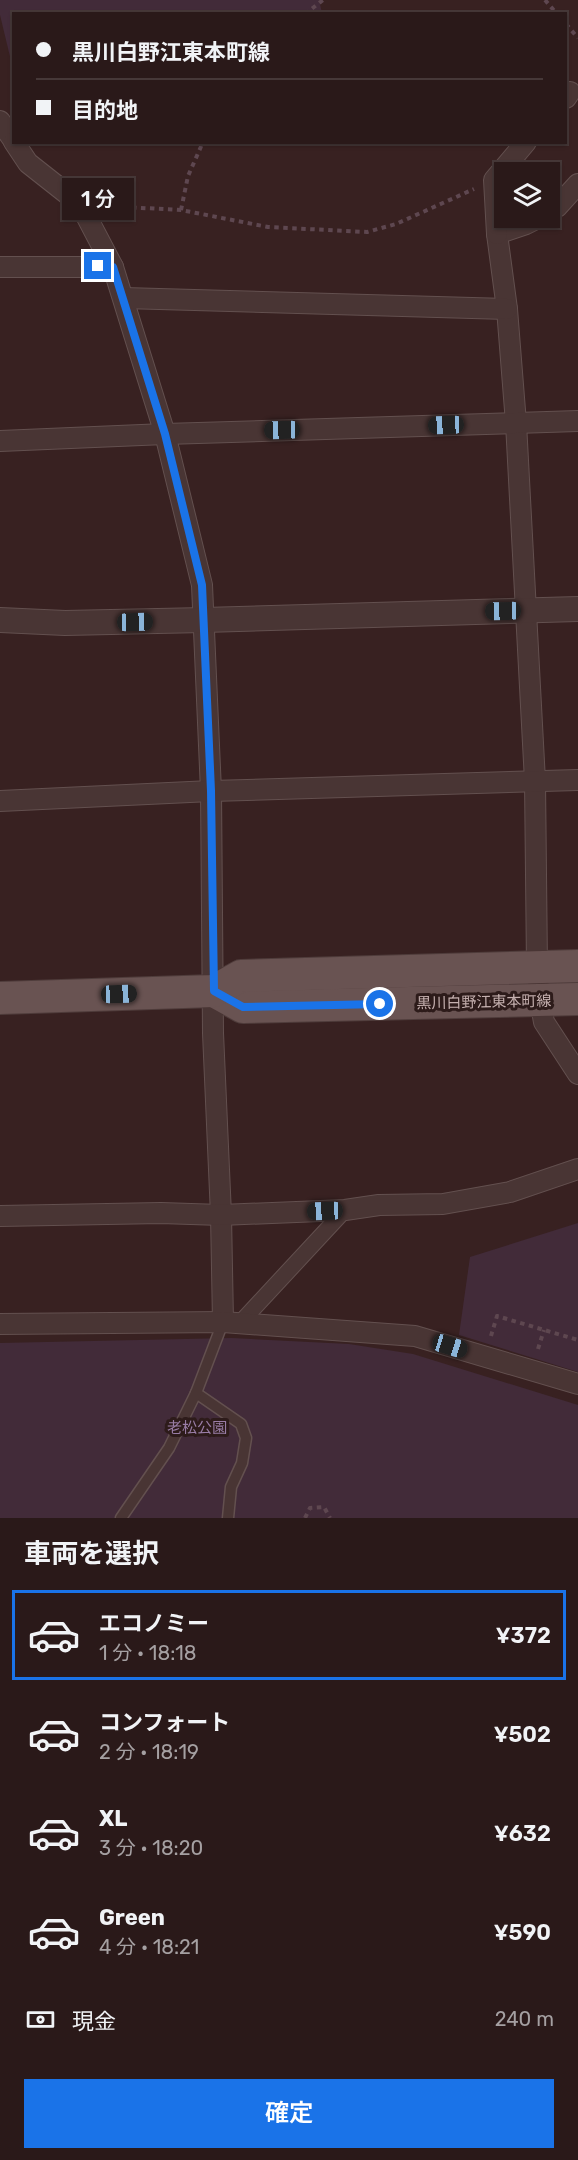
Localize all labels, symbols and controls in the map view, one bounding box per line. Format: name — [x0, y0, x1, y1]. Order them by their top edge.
text: 黒川白野江東本町線 — [72, 39, 270, 66]
text: 目的地 — [72, 97, 138, 124]
map controls — [494, 162, 560, 228]
button: layers — [494, 162, 560, 228]
callout: 1 分 — [62, 179, 134, 221]
text: 1 分 — [81, 187, 115, 211]
route end — [84, 252, 111, 279]
car — [428, 415, 464, 435]
car — [264, 421, 300, 439]
car — [485, 602, 521, 620]
car — [117, 613, 153, 631]
car — [101, 984, 137, 1004]
route start — [366, 990, 393, 1017]
street label: 黒川白野江東本町線 — [416, 992, 552, 1012]
car — [307, 1201, 343, 1221]
car — [430, 1332, 470, 1360]
park label: 老松公園 — [167, 1419, 227, 1437]
text: 車両を選択 — [24, 1538, 159, 1570]
icon: car — [27, 1608, 81, 1662]
text: エコノミー — [99, 1610, 209, 1637]
text: ¥372 — [496, 1622, 551, 1649]
text: 1 分 · 18:18 — [99, 1641, 197, 1665]
icon: car — [27, 1707, 81, 1761]
text: コンフォート — [99, 1709, 230, 1736]
text: ¥502 — [494, 1721, 551, 1748]
text: 2 分 · 18:19 — [99, 1740, 199, 1764]
text: XL — [99, 1805, 127, 1832]
icon: car — [27, 1806, 81, 1860]
text: ¥632 — [494, 1820, 551, 1847]
text: 3 分 · 18:20 — [99, 1836, 203, 1860]
text: Green — [99, 1904, 165, 1931]
icon: car — [27, 1905, 81, 1959]
text: ¥590 — [494, 1919, 551, 1946]
text: 4 分 · 18:21 — [99, 1935, 199, 1959]
icon: cash — [24, 2003, 57, 2036]
text: 240 m — [495, 2007, 554, 2031]
text: 現金 — [72, 2008, 116, 2035]
button: 確定 — [24, 2079, 554, 2148]

